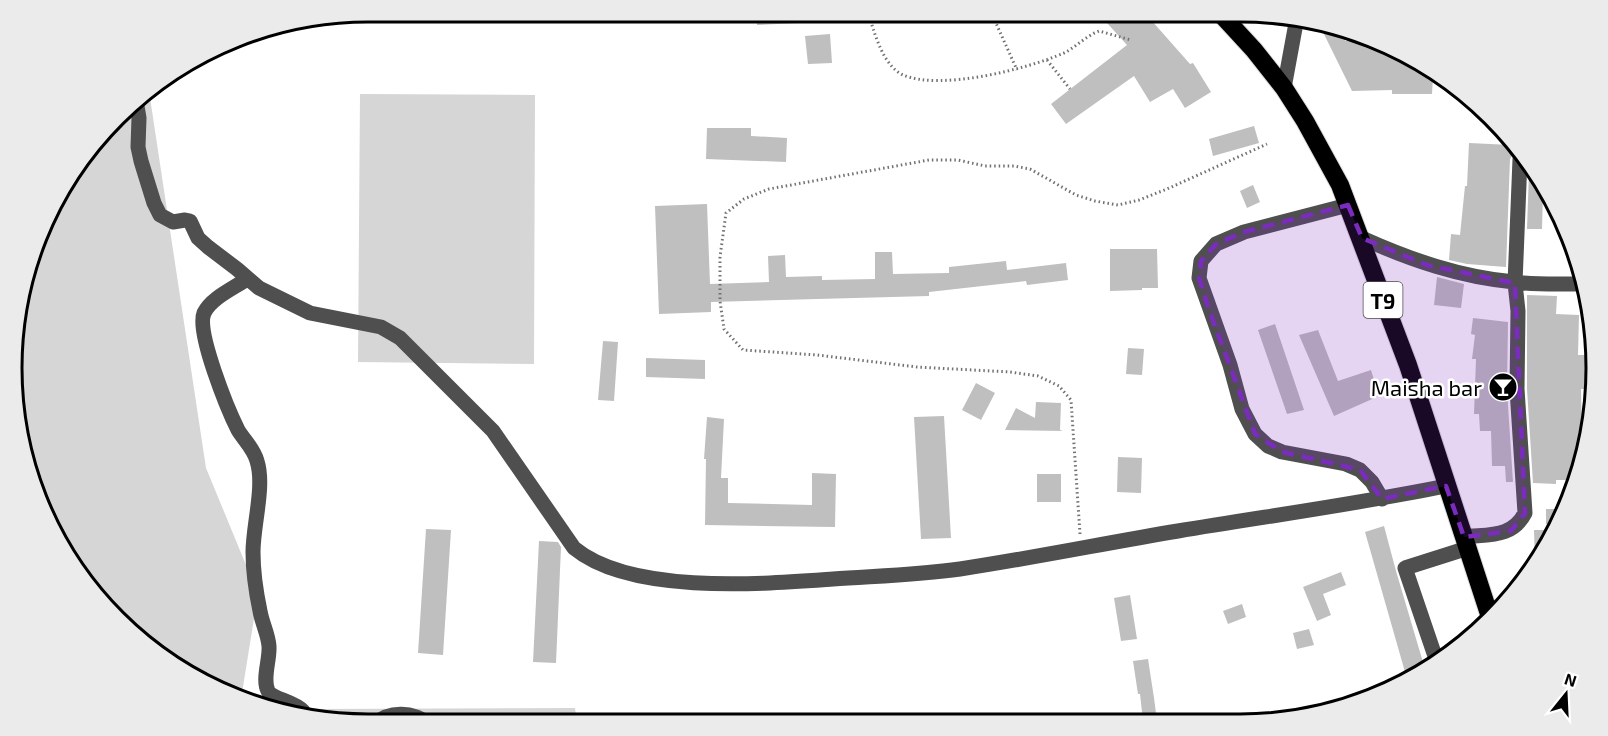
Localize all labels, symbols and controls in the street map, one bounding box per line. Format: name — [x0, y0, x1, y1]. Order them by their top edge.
road number: T9 — [1364, 282, 1402, 318]
bar icon: Maisha bar — [1487, 371, 1519, 403]
place label: Maisha bar — [1371, 374, 1482, 400]
north arrow — [1536, 664, 1596, 724]
text: N — [1562, 668, 1579, 690]

